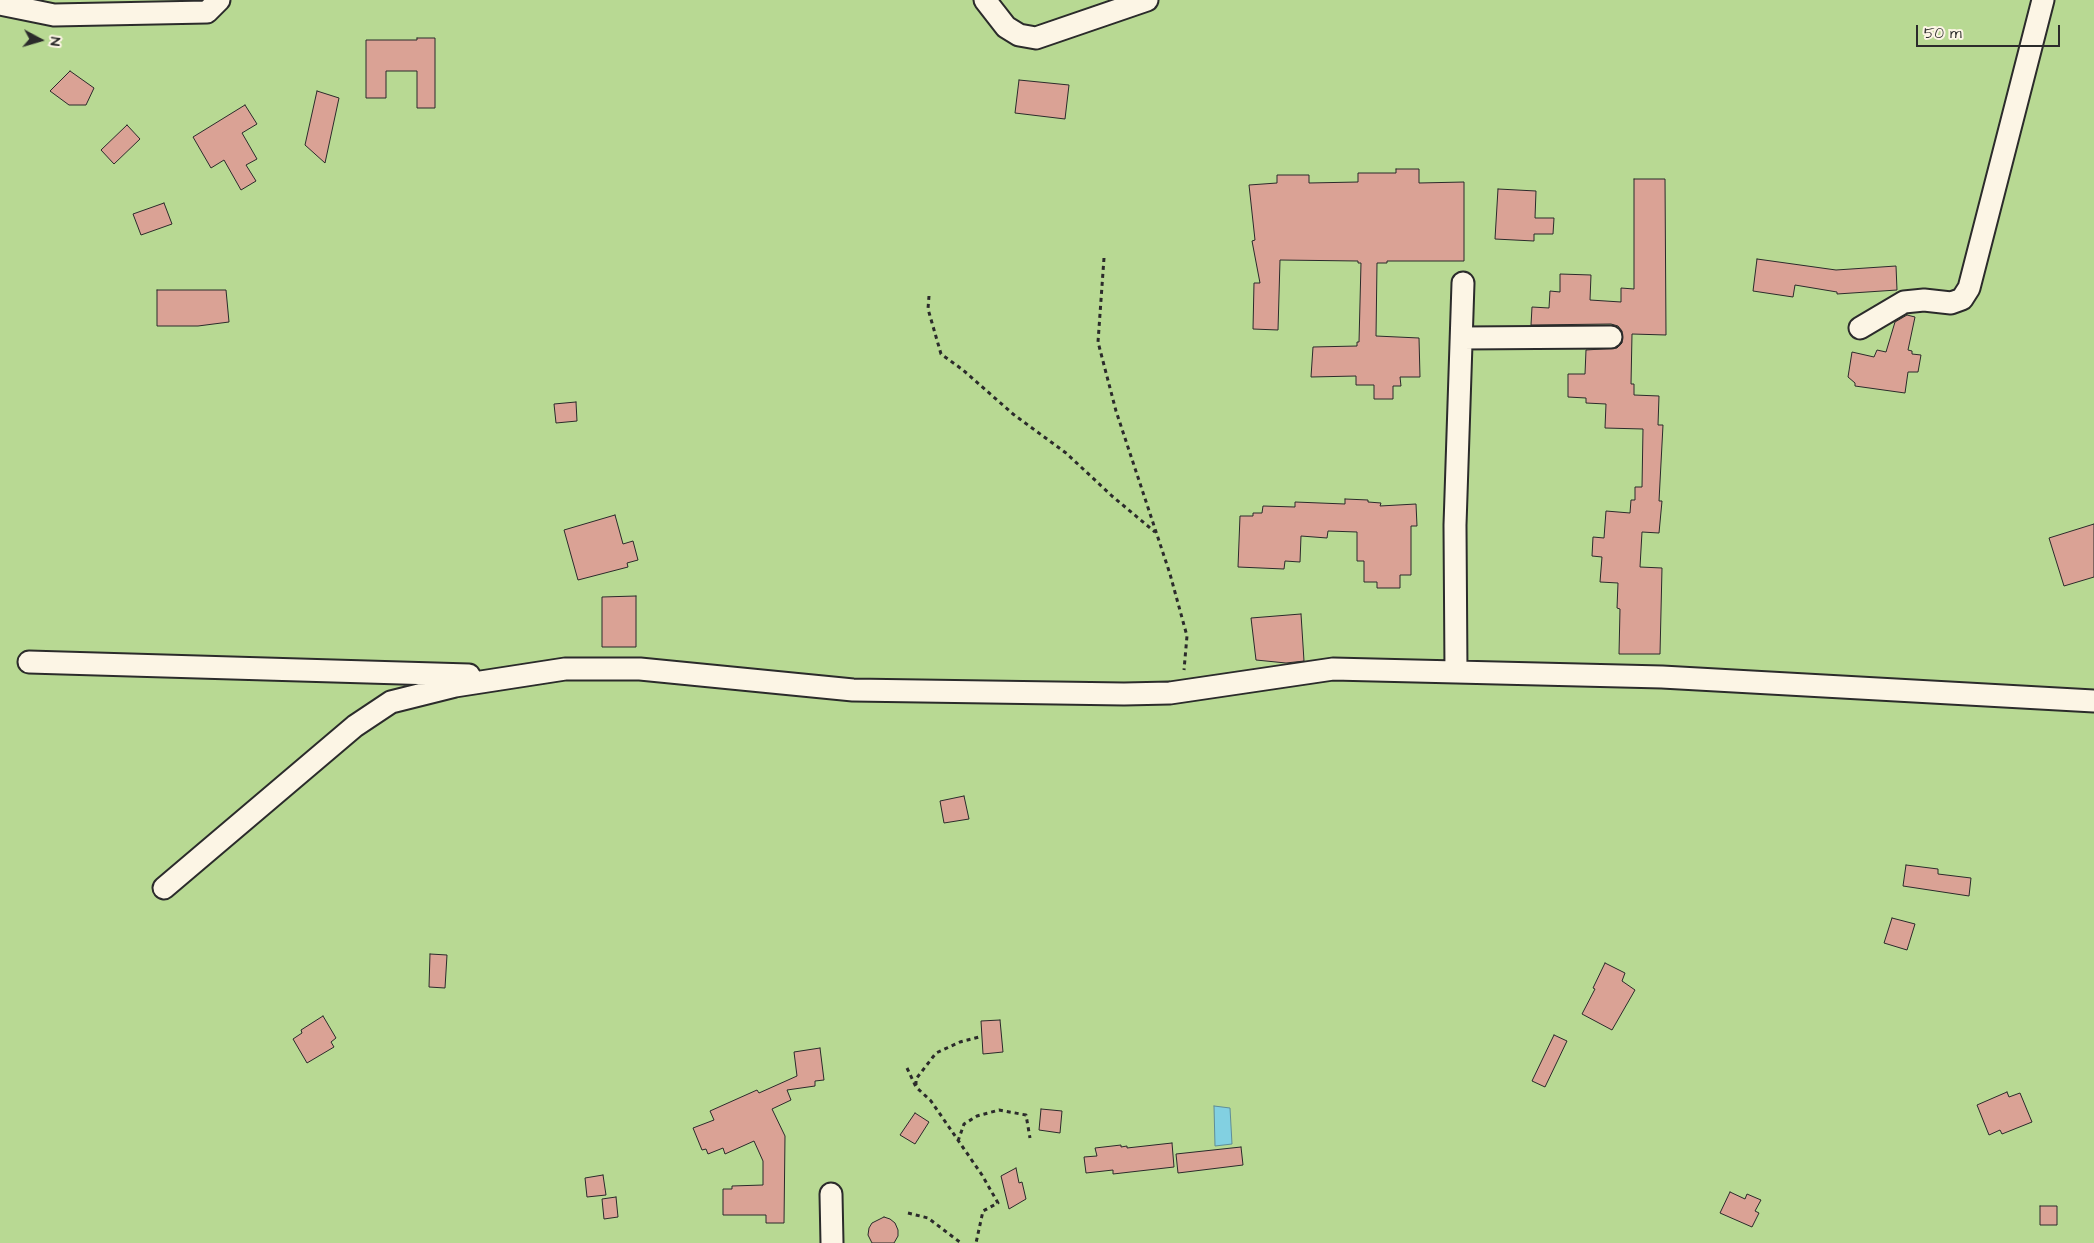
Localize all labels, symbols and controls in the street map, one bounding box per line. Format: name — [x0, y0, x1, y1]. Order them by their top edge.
north arrow — [15, 15, 65, 65]
scale bar — [1919, 15, 2063, 47]
text: 50 m — [1924, 23, 1962, 44]
text: N — [45, 36, 65, 47]

